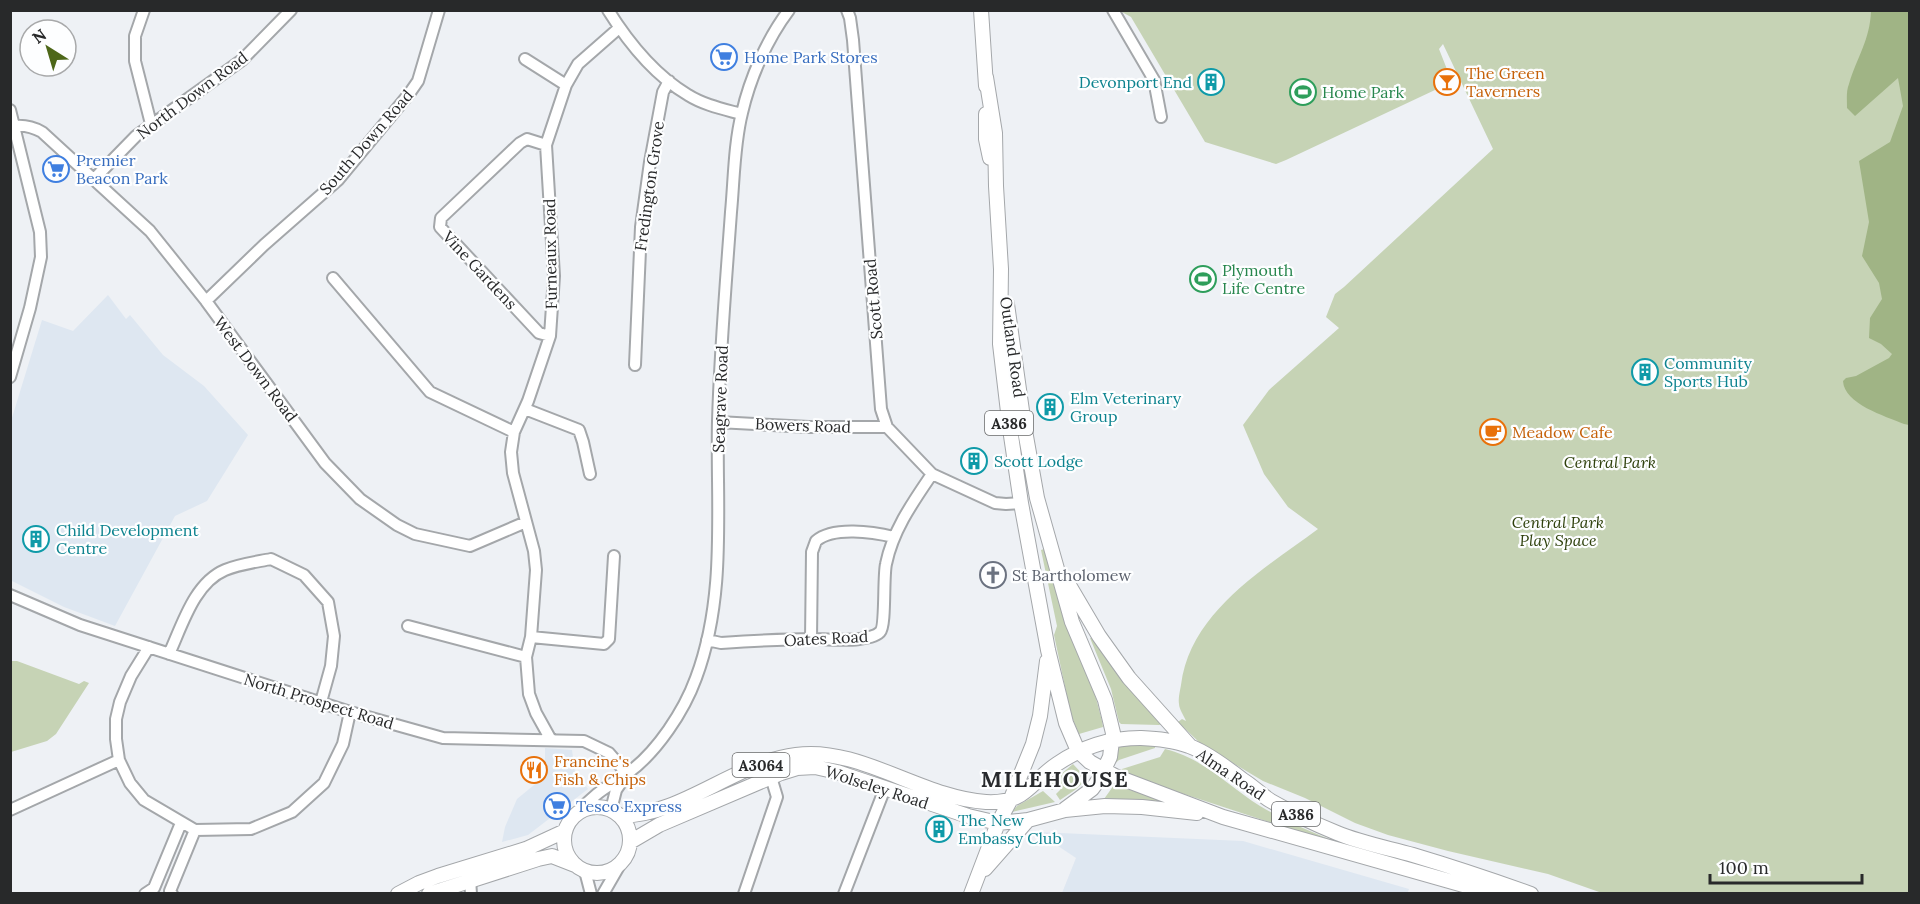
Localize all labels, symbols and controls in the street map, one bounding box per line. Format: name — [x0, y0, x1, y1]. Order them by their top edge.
north arrow — [18, 18, 78, 78]
text: N — [28, 24, 50, 48]
supermarket icon: Home Park Stores — [709, 42, 739, 72]
street label: North Down Road — [133, 47, 252, 143]
place label: Home Park Stores — [744, 47, 878, 67]
place label: The Green Taverners — [1466, 63, 1545, 101]
building icon: Devonport End — [1196, 67, 1226, 97]
bar icon: The Green Taverners — [1432, 67, 1462, 97]
place label: Devonport End — [1079, 72, 1192, 92]
sports icon: Home Park — [1288, 77, 1318, 107]
place label: Home Park — [1322, 82, 1404, 102]
street label: South Down Road — [315, 85, 417, 199]
street label: Fredington Grove — [630, 119, 668, 252]
place label: Premier Beacon Park — [76, 150, 168, 188]
supermarket icon: Premier Beacon Park — [41, 154, 71, 184]
street label: Furneaux Road — [539, 198, 561, 310]
street label: Vine Gardens — [438, 226, 521, 313]
street label: Scott Road — [859, 257, 886, 340]
place label: Plymouth Life Centre — [1222, 260, 1305, 298]
sports icon: Plymouth Life Centre — [1188, 264, 1218, 294]
street label: Outland Road — [996, 295, 1030, 399]
street label: West Down Road — [210, 312, 302, 426]
street label: Seagrave Road — [708, 344, 732, 453]
place label: Community Sports Hub — [1664, 353, 1752, 391]
building icon: Community Sports Hub — [1630, 357, 1660, 387]
place label: Elm Veterinary Group — [1070, 388, 1182, 426]
building icon: Elm Veterinary Group — [1035, 392, 1065, 422]
road number: A386 — [985, 411, 1033, 435]
street label: Bowers Road — [755, 413, 852, 437]
cafe icon: Meadow Cafe — [1478, 417, 1508, 447]
place label: Meadow Cafe — [1512, 422, 1613, 442]
building icon: Scott Lodge — [959, 446, 989, 476]
place label: Scott Lodge — [994, 451, 1084, 471]
park label: Central Park — [1564, 452, 1656, 472]
park label: Central Park Play Space — [1512, 512, 1604, 550]
place label: Child Development Centre — [56, 520, 199, 558]
building icon: Child Development Centre — [21, 524, 51, 554]
church icon: St Bartholomew — [978, 560, 1008, 590]
place label: St Bartholomew — [1012, 565, 1131, 585]
street label: Oates Road — [783, 626, 869, 650]
street label: North Prospect Road — [242, 669, 397, 733]
street label: Alma Road — [1192, 743, 1269, 804]
place label: Francine's Fish & Chips — [554, 751, 646, 789]
road number: A3064 — [732, 753, 789, 777]
restaurant icon: Francine's Fish & Chips — [519, 755, 549, 785]
street label: Wolseley Road — [823, 761, 932, 813]
district label: MILEHOUSE — [981, 765, 1129, 793]
supermarket icon: Tesco Express — [542, 791, 572, 821]
place label: Tesco Express — [576, 796, 682, 816]
road number: A386 — [1272, 802, 1320, 826]
place label: The New Embassy Club — [958, 810, 1062, 848]
building icon: The New Embassy Club — [924, 814, 954, 844]
scale bar — [1710, 847, 1862, 885]
text: 100 m — [1719, 856, 1769, 879]

